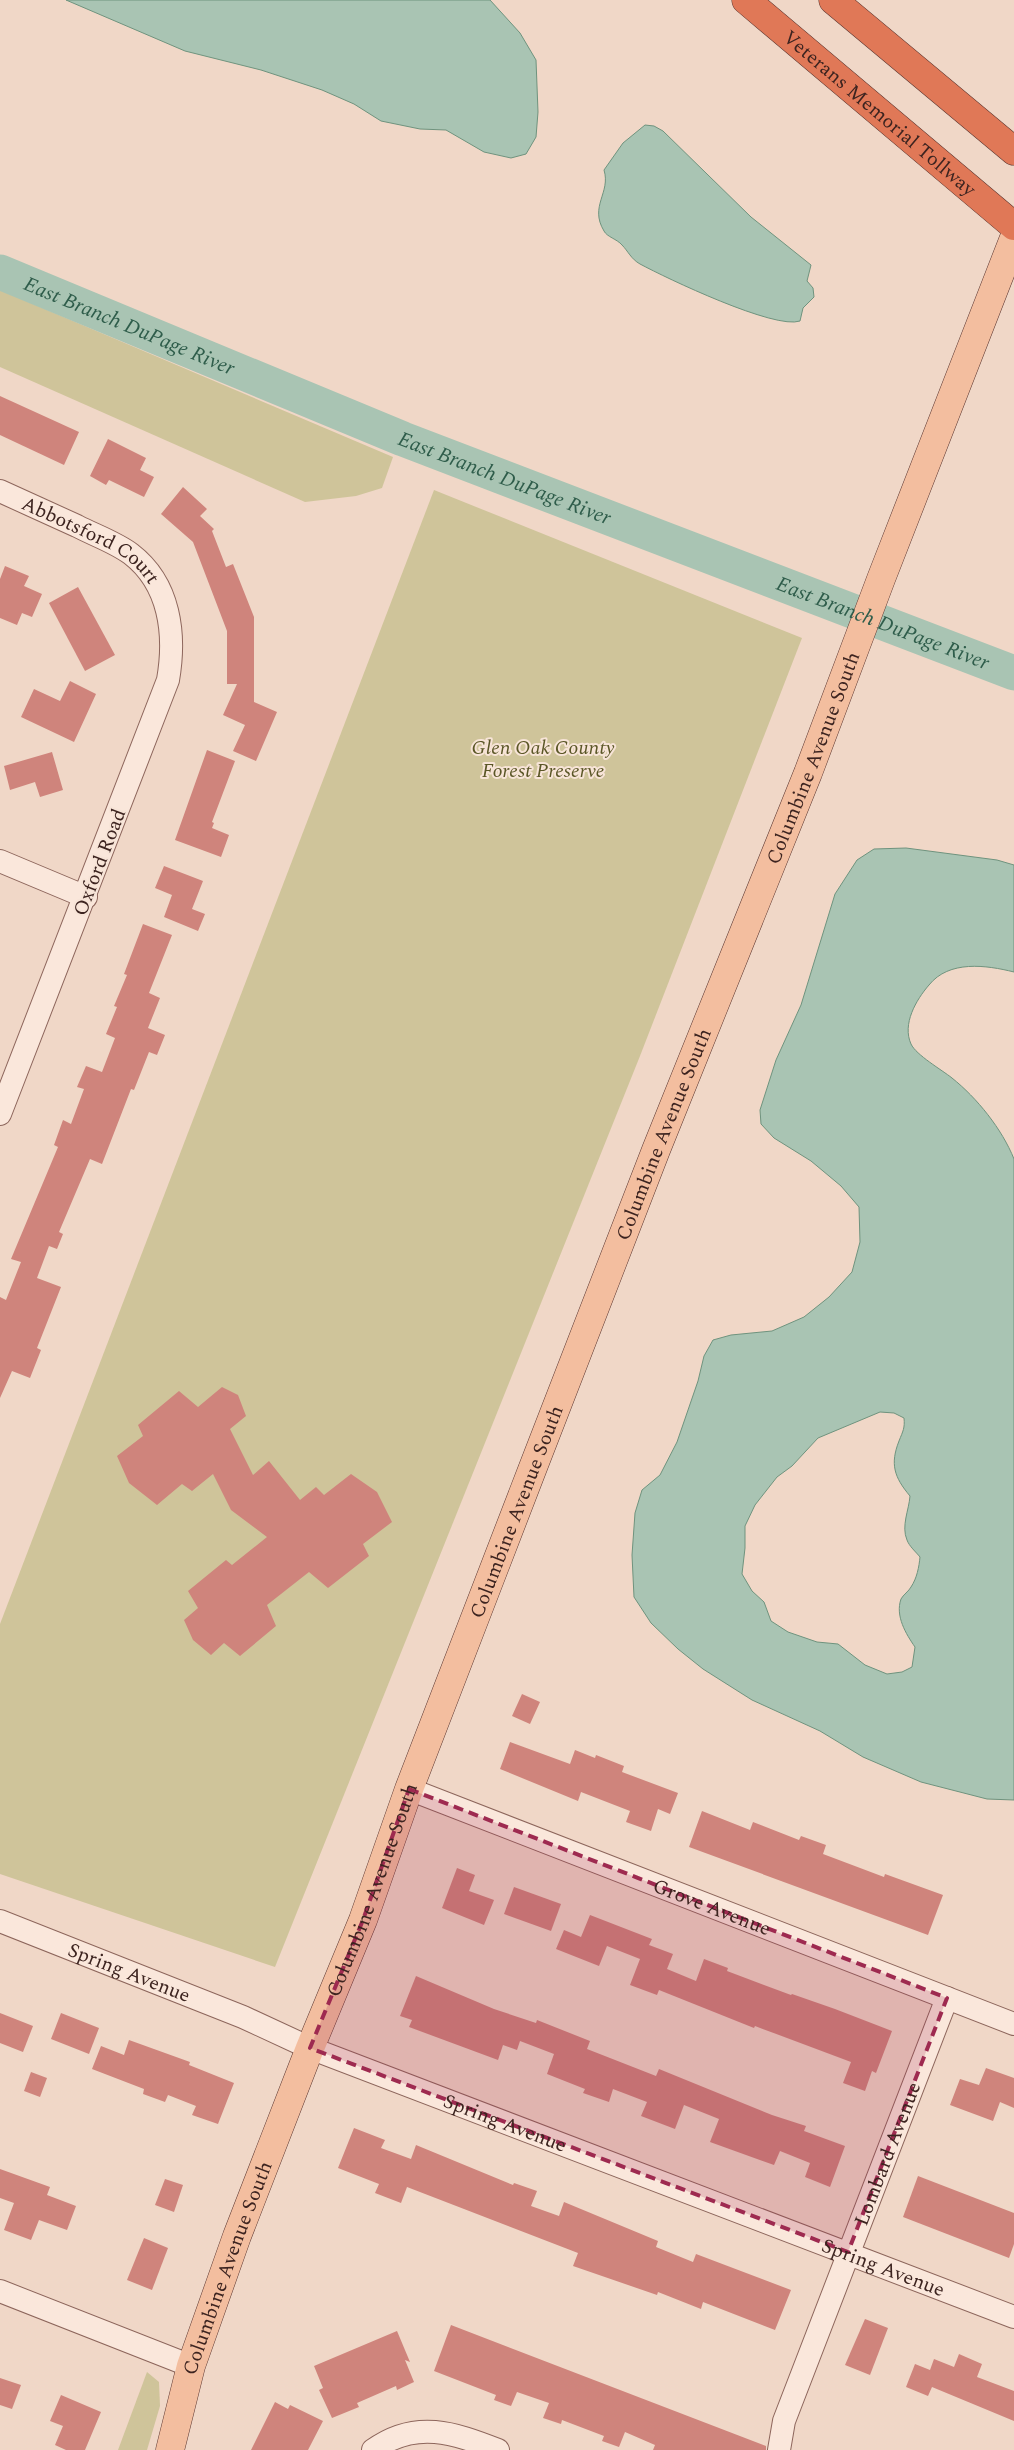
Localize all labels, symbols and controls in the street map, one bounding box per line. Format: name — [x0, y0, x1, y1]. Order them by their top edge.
street label: Veterans Memorial Tollway — [776, 23, 983, 205]
water label: East Branch DuPage River — [18, 268, 240, 385]
water label: East Branch DuPage River — [393, 423, 616, 535]
street label: Abbotsford Court — [17, 489, 167, 590]
water label: East Branch DuPage River — [771, 568, 994, 679]
street label: Columbine Avenue South — [759, 647, 868, 869]
park label: Glen Oak County Forest Preserve — [472, 733, 615, 786]
street label: Oxford Road — [66, 804, 134, 920]
street label: Columbine Avenue South — [608, 1024, 720, 1245]
street label: Columbine Avenue South — [462, 1401, 572, 1623]
street label: Columbine Avenue South — [319, 1779, 426, 2002]
street label: Grove Avenue — [648, 1871, 775, 1944]
street label: Spring Avenue — [63, 1935, 195, 2011]
street label: Lombard Avenue — [847, 2078, 929, 2230]
street label: Spring Avenue — [439, 2086, 571, 2161]
street label: Columbine Avenue South — [175, 2157, 281, 2378]
street label: Spring Avenue — [817, 2231, 949, 2305]

